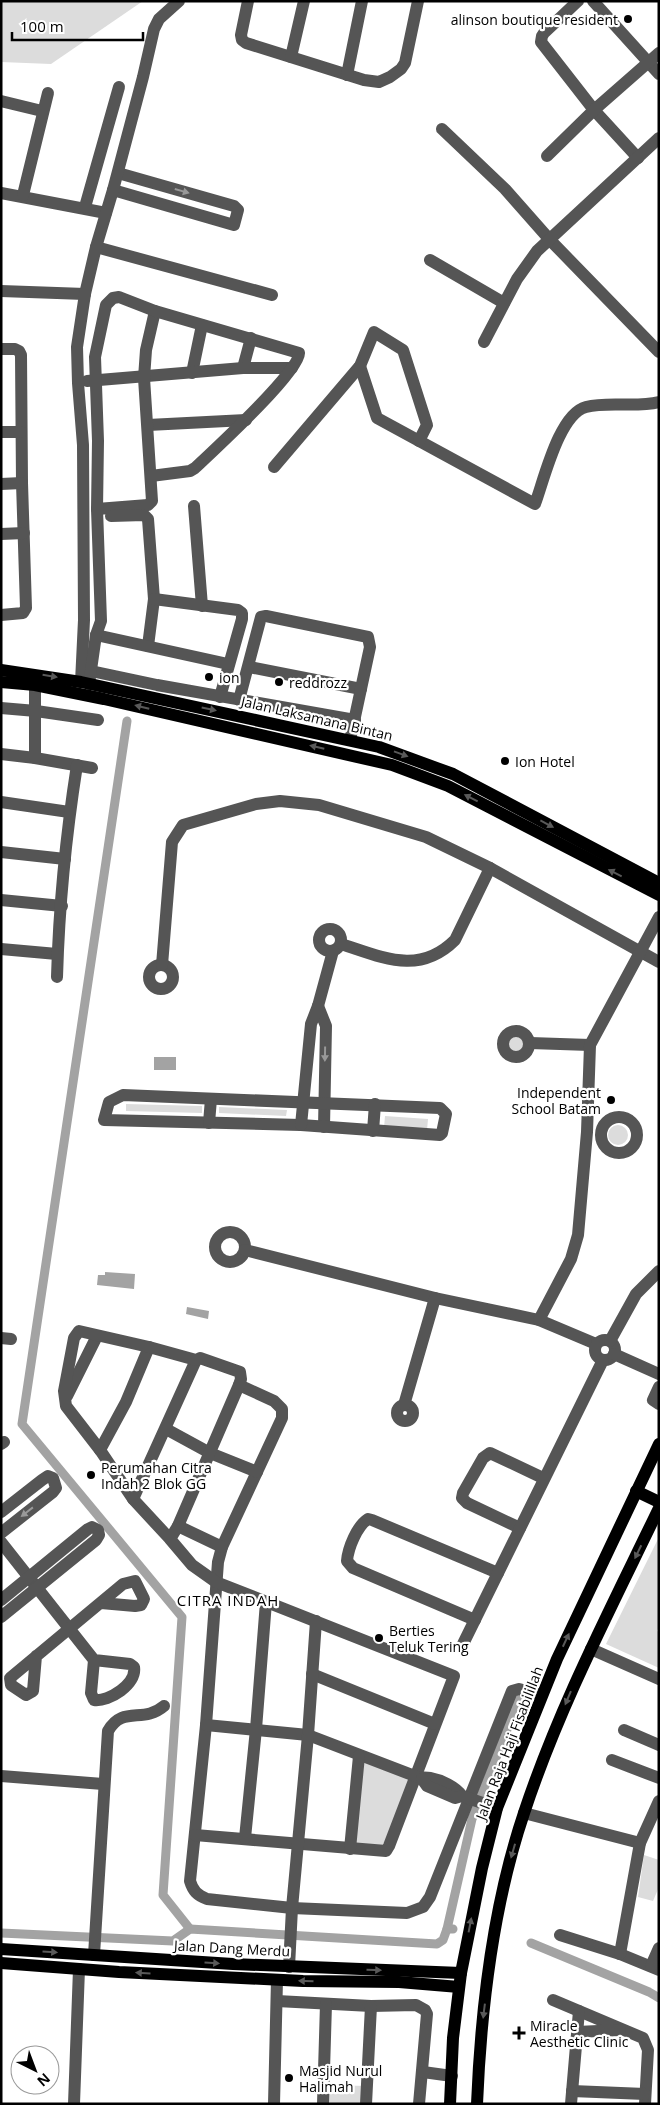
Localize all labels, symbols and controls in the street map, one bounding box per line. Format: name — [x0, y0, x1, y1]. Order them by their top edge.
scale bar — [12, 10, 144, 42]
place label: alinson boutique resident — [451, 10, 618, 29]
marker: alinson boutique resident — [622, 13, 634, 25]
text: 100 m — [20, 16, 64, 36]
one-way arrow — [174, 187, 189, 195]
place label: ion — [219, 668, 240, 687]
marker: ion — [203, 671, 215, 683]
one-way arrow — [42, 672, 58, 680]
place label: reddrozz — [289, 673, 347, 692]
marker: reddrozz — [273, 676, 285, 688]
street label: Jalan Laksamana Bintan — [237, 691, 395, 745]
one-way arrow — [134, 703, 149, 711]
one-way arrow — [201, 705, 217, 713]
one-way arrow — [310, 743, 325, 751]
one-way arrow — [394, 750, 409, 758]
place label: Ion Hotel — [515, 752, 575, 771]
marker: Ion Hotel — [499, 755, 511, 767]
one-way arrow — [464, 794, 478, 802]
one-way arrow — [540, 820, 555, 828]
one-way arrow — [608, 869, 623, 877]
one-way arrow — [321, 1046, 329, 1062]
place label: Independent School Batam — [511, 1083, 601, 1118]
marker: Independent School Batam — [605, 1094, 617, 1106]
place label: Perumahan Citra Indah 2 Blok GG — [101, 1458, 212, 1493]
marker: Perumahan Citra Indah 2 Blok GG — [85, 1469, 97, 1481]
one-way arrow — [21, 1507, 34, 1518]
one-way arrow — [633, 1544, 642, 1559]
district label: CITRA INDAH — [177, 1590, 279, 1610]
place label: Berties Teluk Tering — [389, 1621, 469, 1656]
marker: Berties Teluk Tering — [373, 1632, 385, 1644]
one-way arrow — [562, 1632, 570, 1647]
street label: Jalan Raja Haji Fisabilillah — [470, 1663, 547, 1824]
one-way arrow — [564, 1691, 572, 1705]
one-way arrow — [508, 1844, 516, 1859]
one-way arrow — [467, 1917, 475, 1933]
street label: Jalan Dang Merdu — [171, 1935, 291, 1961]
one-way arrow — [42, 1949, 58, 1957]
one-way arrow — [204, 1959, 220, 1967]
one-way arrow — [367, 1966, 383, 1974]
one-way arrow — [135, 1969, 151, 1977]
one-way arrow — [297, 1977, 313, 1985]
one-way arrow — [480, 2003, 488, 2019]
place label: Miracle Aesthetic Clinic — [530, 2016, 629, 2051]
marker: Miracle Aesthetic Clinic — [512, 2026, 526, 2040]
north arrow — [10, 2045, 60, 2095]
place label: Masjid Nurul Halimah — [299, 2061, 382, 2096]
text: N — [33, 2069, 55, 2091]
marker: Masjid Nurul Halimah — [283, 2072, 295, 2084]

